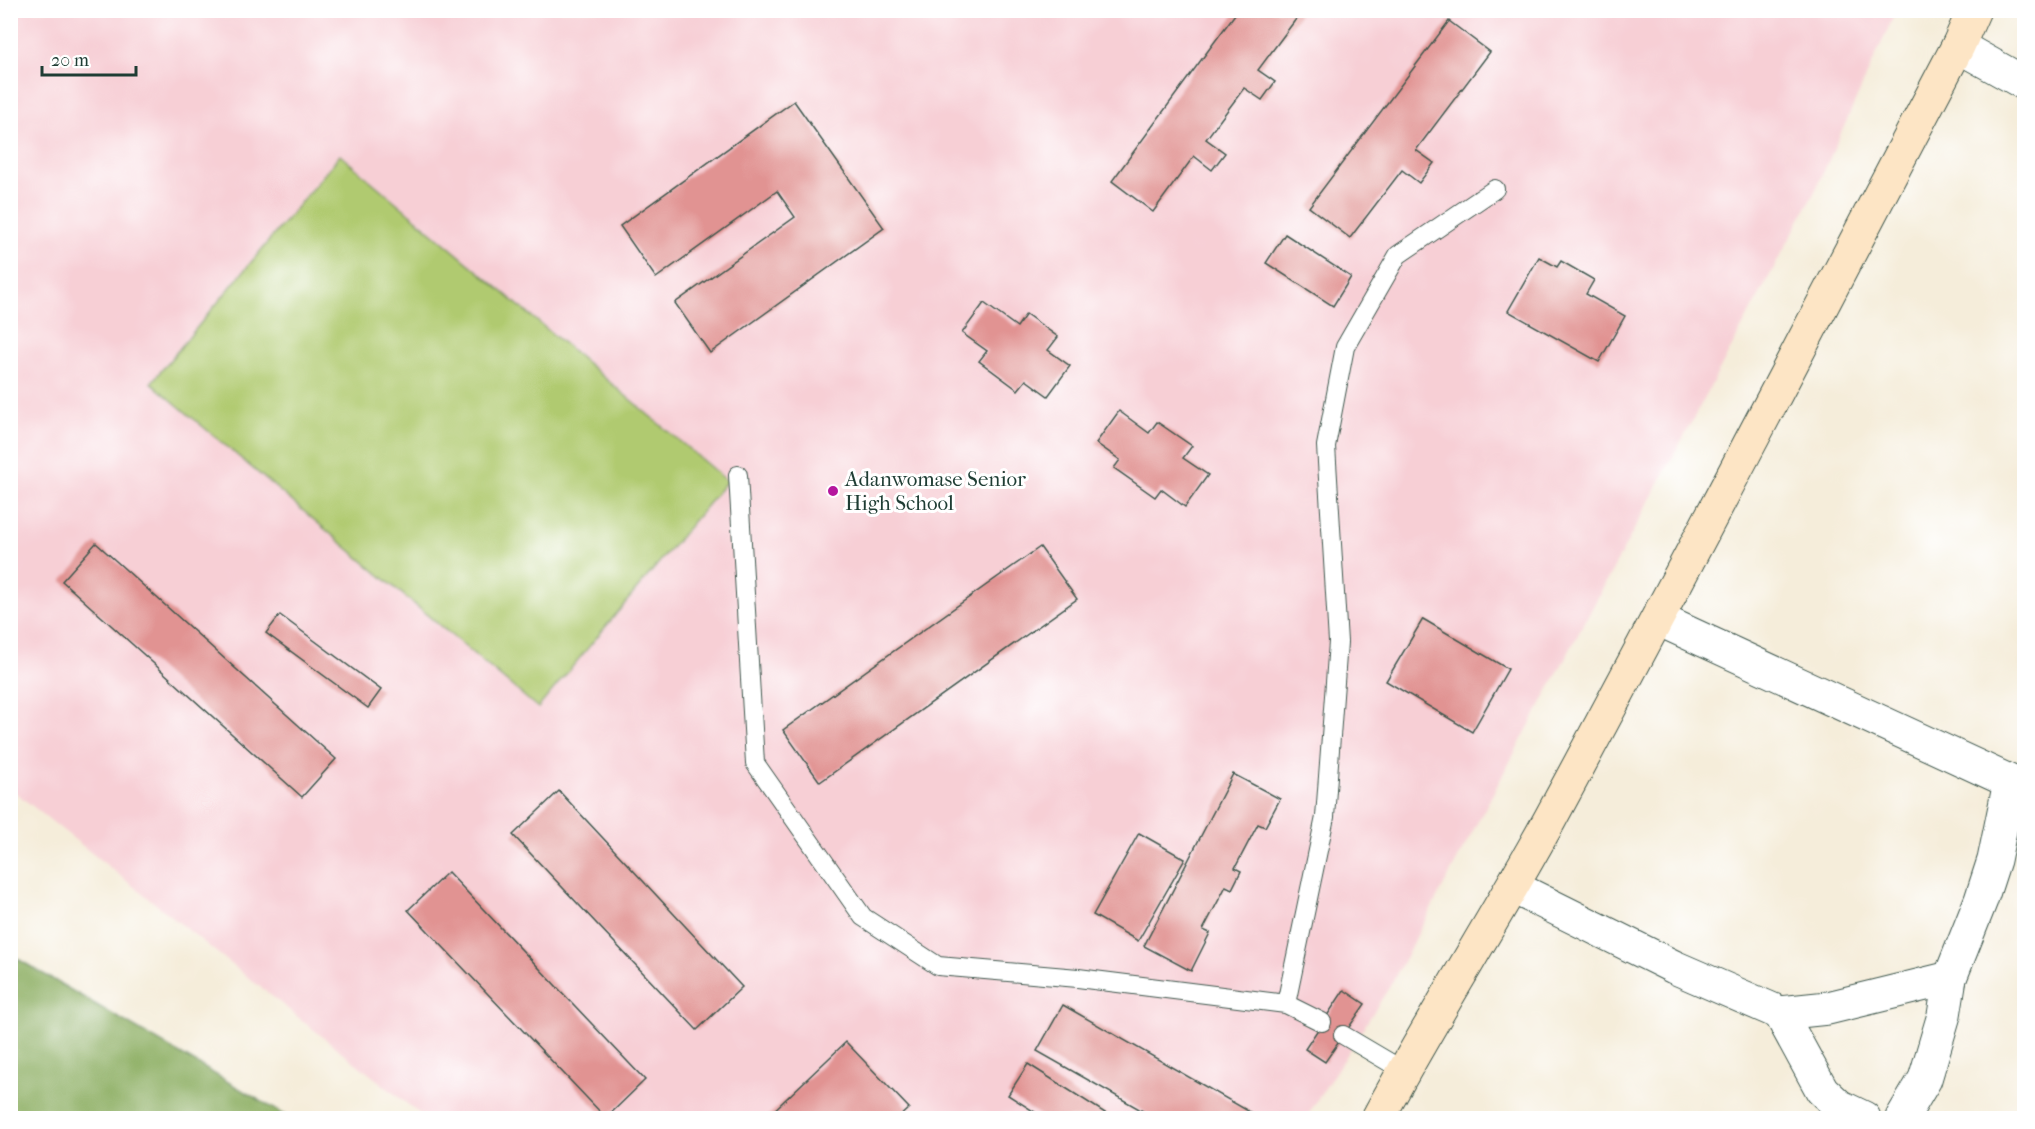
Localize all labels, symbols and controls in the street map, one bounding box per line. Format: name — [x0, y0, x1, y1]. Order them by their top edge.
scale bar — [42, 39, 136, 77]
text: 20 m — [51, 50, 89, 71]
place label: Adanwomase Senior High School — [844, 467, 1026, 515]
marker: Adanwomase Senior High School — [826, 484, 840, 498]

